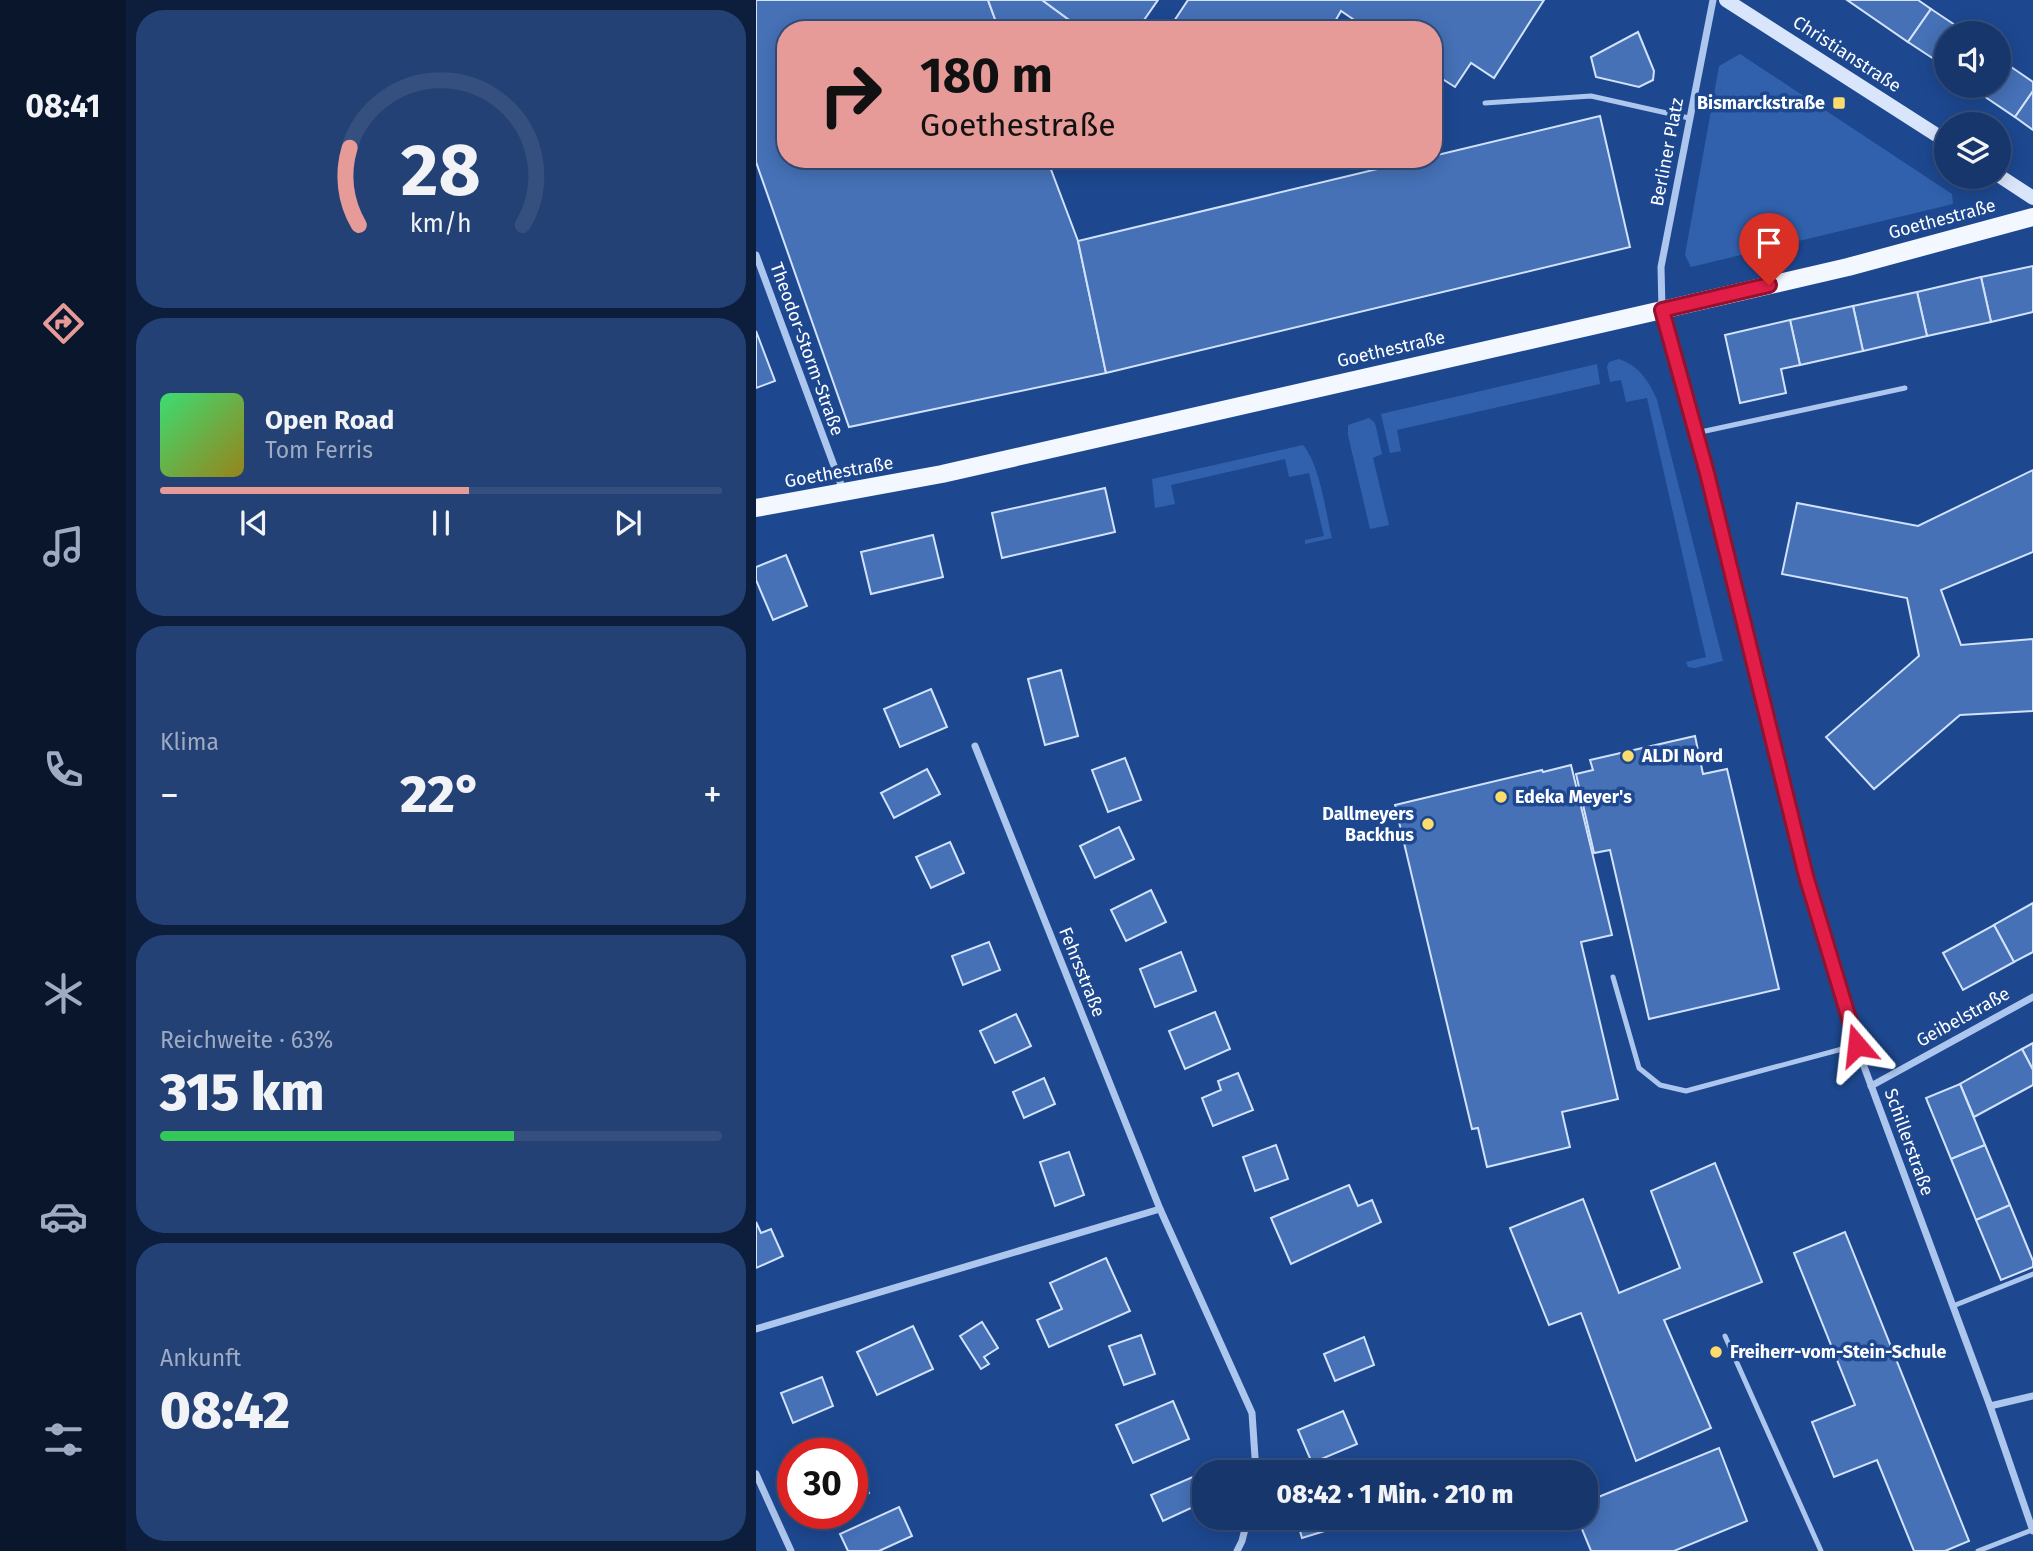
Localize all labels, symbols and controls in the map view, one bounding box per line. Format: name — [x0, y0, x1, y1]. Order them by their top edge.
street label: Christianstraße — [1789, 11, 1905, 97]
map controls — [1934, 21, 2011, 189]
button: sound — [1934, 21, 2011, 98]
text: 180 m — [920, 46, 1053, 105]
icon: right — [805, 49, 896, 140]
text: 08:41 — [25, 87, 101, 125]
place label: Bismarckstraße — [1697, 92, 1825, 114]
marker: Bismarckstraße — [1831, 95, 1847, 111]
street label: Berliner Platz — [1646, 96, 1688, 208]
text: Goethestraße — [920, 106, 1116, 144]
button: layers — [1934, 112, 2011, 189]
text: 28 — [401, 127, 481, 214]
street label: Goethestraße — [1886, 194, 1998, 244]
text: km/h — [410, 209, 472, 239]
pin — [1739, 213, 1799, 285]
icon: arrive — [1750, 224, 1788, 262]
street label: Theodor-Storm-Straße — [765, 259, 849, 439]
icon: directions — [39, 299, 88, 348]
street label: Goethestraße — [1335, 326, 1447, 372]
text: Open Road — [265, 405, 394, 436]
text: Tom Ferris — [265, 436, 373, 464]
street label: Goethestraße — [783, 452, 895, 492]
icon: previous — [235, 504, 273, 542]
icon: pause — [422, 504, 460, 542]
icon: next — [609, 504, 647, 542]
icon: music — [39, 522, 88, 571]
text: Klima — [160, 728, 219, 756]
icon: phone — [39, 745, 88, 794]
place label: ALDI Nord — [1641, 745, 1723, 767]
marker: ALDI Nord — [1620, 748, 1636, 764]
text: 22° — [400, 763, 482, 826]
text: − — [160, 772, 179, 818]
text: + — [703, 772, 722, 818]
place label: Edeka Meyer's — [1515, 786, 1632, 808]
marker: Edeka Meyer's — [1493, 789, 1509, 805]
place label: Dallmeyers Backhus — [1322, 803, 1414, 846]
marker: Dallmeyers Backhus — [1420, 816, 1436, 832]
street label: Fehrsstraße — [1054, 924, 1110, 1020]
icon: climate — [39, 969, 88, 1018]
street label: Geibelstraße — [1912, 982, 2014, 1052]
position arrow — [1820, 1008, 1894, 1082]
text: Reichweite · 63% — [160, 1026, 333, 1054]
text: 315 km — [160, 1061, 324, 1124]
street label: Schillerstraße — [1879, 1085, 1939, 1199]
icon: car — [39, 1192, 88, 1241]
place label: Freiherr-vom-Stein-Schule — [1730, 1341, 1947, 1363]
text: Ankunft — [160, 1344, 241, 1372]
marker: Freiherr-vom-Stein-Schule — [1708, 1344, 1724, 1360]
text: 08:42 — [160, 1379, 290, 1442]
icon: filters — [39, 1415, 88, 1464]
speed limit sign: 30 — [777, 1438, 868, 1529]
text: 08:42 · 1 Min. · 210 m — [1277, 1479, 1513, 1510]

